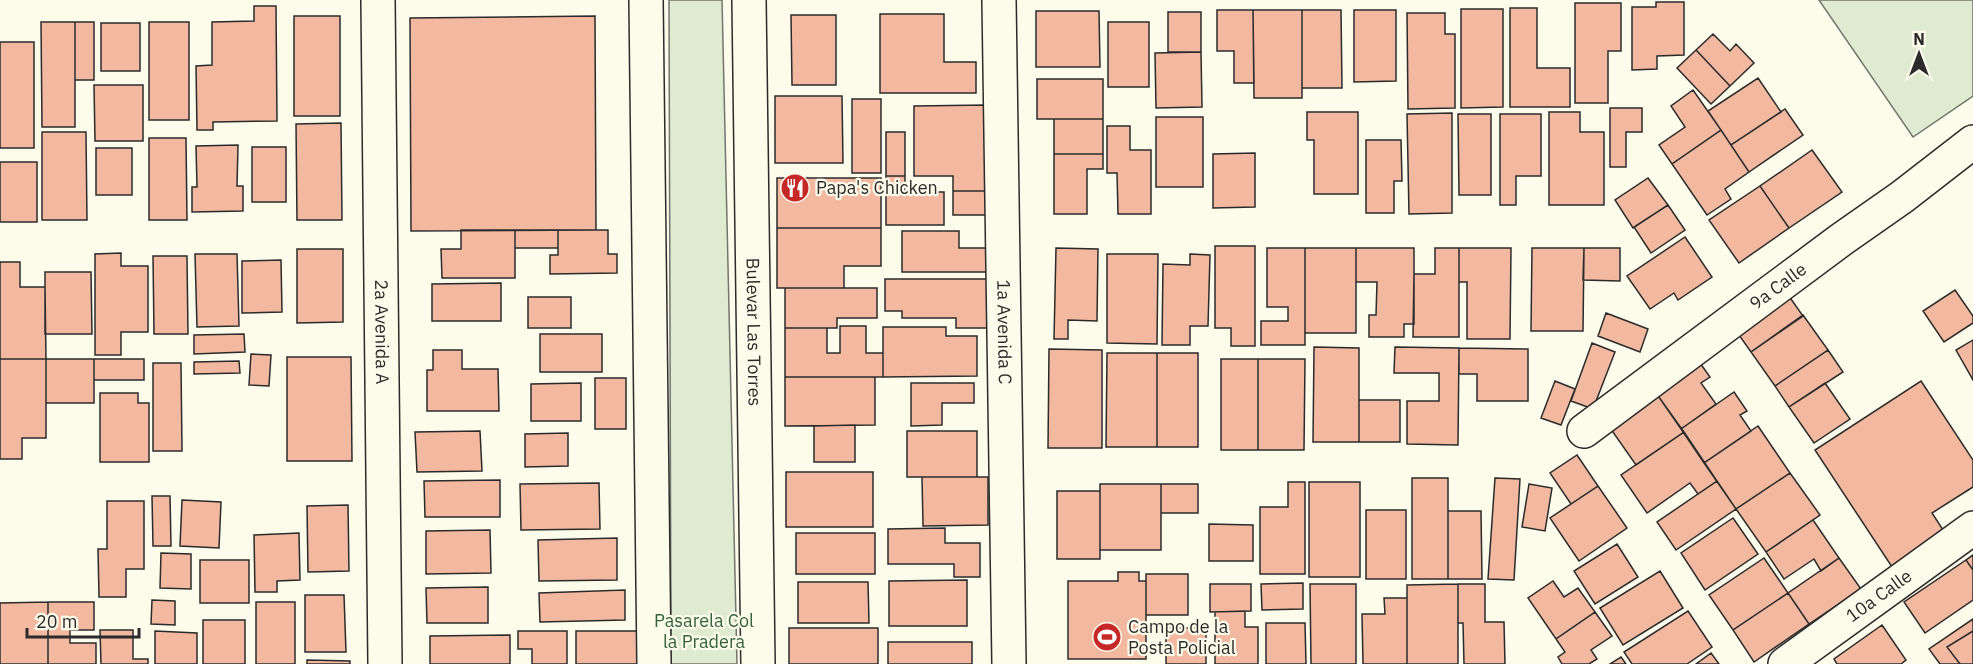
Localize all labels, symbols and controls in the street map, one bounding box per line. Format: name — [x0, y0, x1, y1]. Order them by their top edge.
north arrow — [1889, 24, 1949, 84]
text: N — [1913, 29, 1925, 49]
restaurant icon: Papa's Chicken — [779, 172, 811, 204]
place label: Papa's Chicken — [816, 176, 938, 199]
street label: 9a Calle — [1745, 257, 1811, 315]
street label: Bulevar Las Torres — [741, 258, 767, 406]
street label: 2a Avenida A — [370, 279, 394, 385]
street label: 1a Avenida C — [992, 279, 1017, 384]
street label: 10a Calle — [1841, 564, 1916, 627]
scale bar — [27, 601, 140, 639]
park label: Pasarela Col la Pradera — [654, 609, 754, 653]
text: 20 m — [36, 610, 78, 633]
place label: Campo de la Posta Policial — [1128, 615, 1236, 659]
sports icon: Campo de la Posta Policial — [1091, 621, 1123, 653]

